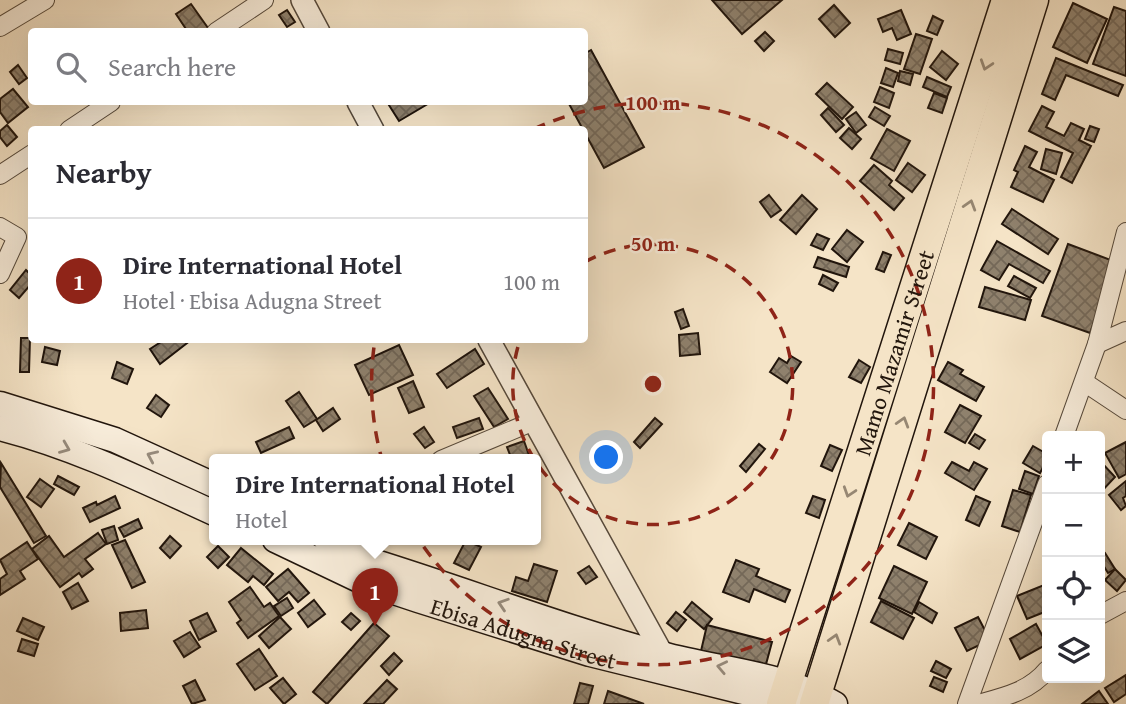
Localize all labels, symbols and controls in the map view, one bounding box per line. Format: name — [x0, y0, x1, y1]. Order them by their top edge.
search box — [28, 28, 588, 105]
text: Search here — [108, 47, 236, 86]
icon: search — [52, 48, 90, 86]
one-way arrow — [979, 59, 994, 71]
text: 100 m — [625, 87, 681, 118]
text: Nearby — [56, 150, 152, 194]
one-way arrow — [962, 199, 977, 211]
text: 50 m — [631, 228, 675, 259]
text: Dire International Hotel — [123, 245, 402, 284]
street label: Mamo Mazamir Street — [845, 246, 942, 459]
text: 1 — [73, 265, 85, 298]
text: 100 m — [503, 265, 560, 298]
text: Hotel · Ebisa Adugna Street — [123, 284, 382, 317]
centre of rings — [641, 372, 665, 396]
one-way arrow — [894, 416, 909, 428]
map controls — [1042, 431, 1105, 683]
button: + — [1042, 431, 1105, 494]
one-way arrow — [59, 439, 71, 453]
your location — [589, 440, 623, 474]
one-way arrow — [147, 451, 159, 465]
popup — [209, 454, 541, 545]
text: Dire International Hotel — [235, 464, 515, 503]
one-way arrow — [843, 485, 857, 497]
button: − — [1042, 494, 1105, 557]
text: Hotel — [235, 503, 288, 536]
button: locate — [1042, 557, 1105, 620]
pin: 1 — [352, 568, 398, 626]
street label: Ebisa Adugna Street — [427, 589, 620, 676]
one-way arrow — [498, 598, 510, 612]
button: layers — [1042, 620, 1105, 683]
one-way arrow — [827, 633, 842, 645]
one-way arrow — [716, 660, 728, 675]

